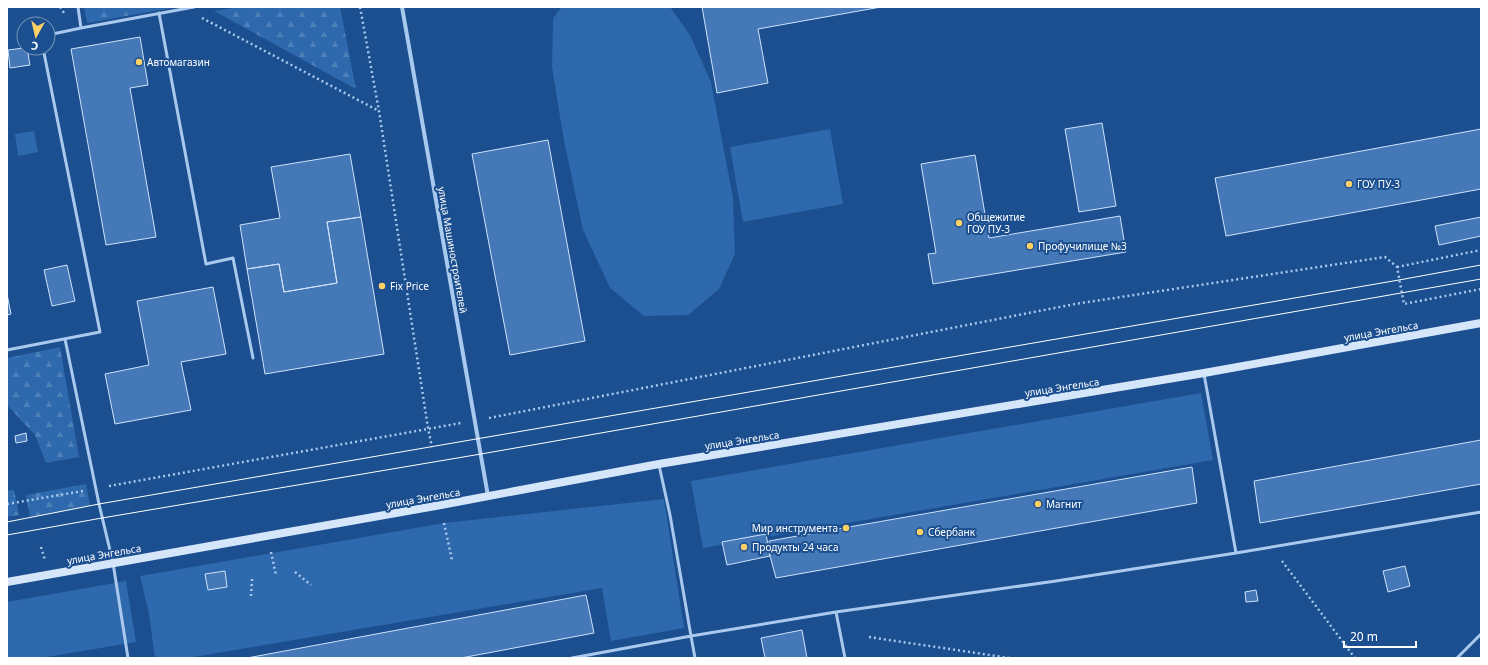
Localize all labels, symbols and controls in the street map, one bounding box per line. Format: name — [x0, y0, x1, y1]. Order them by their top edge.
north arrow — [16, 16, 56, 56]
text: С — [30, 38, 39, 54]
place label: Автомагазин — [147, 55, 210, 69]
marker: Автомагазин — [134, 57, 144, 67]
place label: ГОУ ПУ-3 — [1357, 177, 1400, 191]
marker: ГОУ ПУ-3 — [1344, 179, 1354, 189]
street label: улица Машиностроителей — [435, 186, 471, 314]
place label: Общежитие ГОУ ПУ-3 — [967, 210, 1026, 236]
marker: Общежитие ГОУ ПУ-3 — [954, 218, 964, 228]
place label: Профучилище №3 — [1038, 239, 1127, 253]
marker: Профучилище №3 — [1025, 241, 1035, 251]
place label: Fix Price — [390, 279, 429, 293]
marker: Fix Price — [377, 281, 387, 291]
street label: улица Энгельса — [1343, 318, 1419, 344]
street label: улица Энгельса — [1024, 374, 1100, 400]
street label: улица Энгельса — [704, 427, 780, 453]
street label: улица Энгельса — [385, 485, 461, 511]
place label: Магнит — [1046, 497, 1082, 511]
marker: Магнит — [1033, 499, 1043, 509]
place label: Мир инструмента — [752, 521, 838, 535]
marker: Мир инструмента — [841, 523, 851, 533]
place label: Сбербанк — [928, 525, 976, 539]
marker: Сбербанк — [915, 527, 925, 537]
place label: Продукты 24 часа — [752, 540, 839, 554]
street label: улица Энгельса — [66, 541, 142, 567]
marker: Продукты 24 часа — [739, 542, 749, 552]
scale bar — [1344, 623, 1416, 649]
text: 20 m — [1350, 628, 1378, 645]

